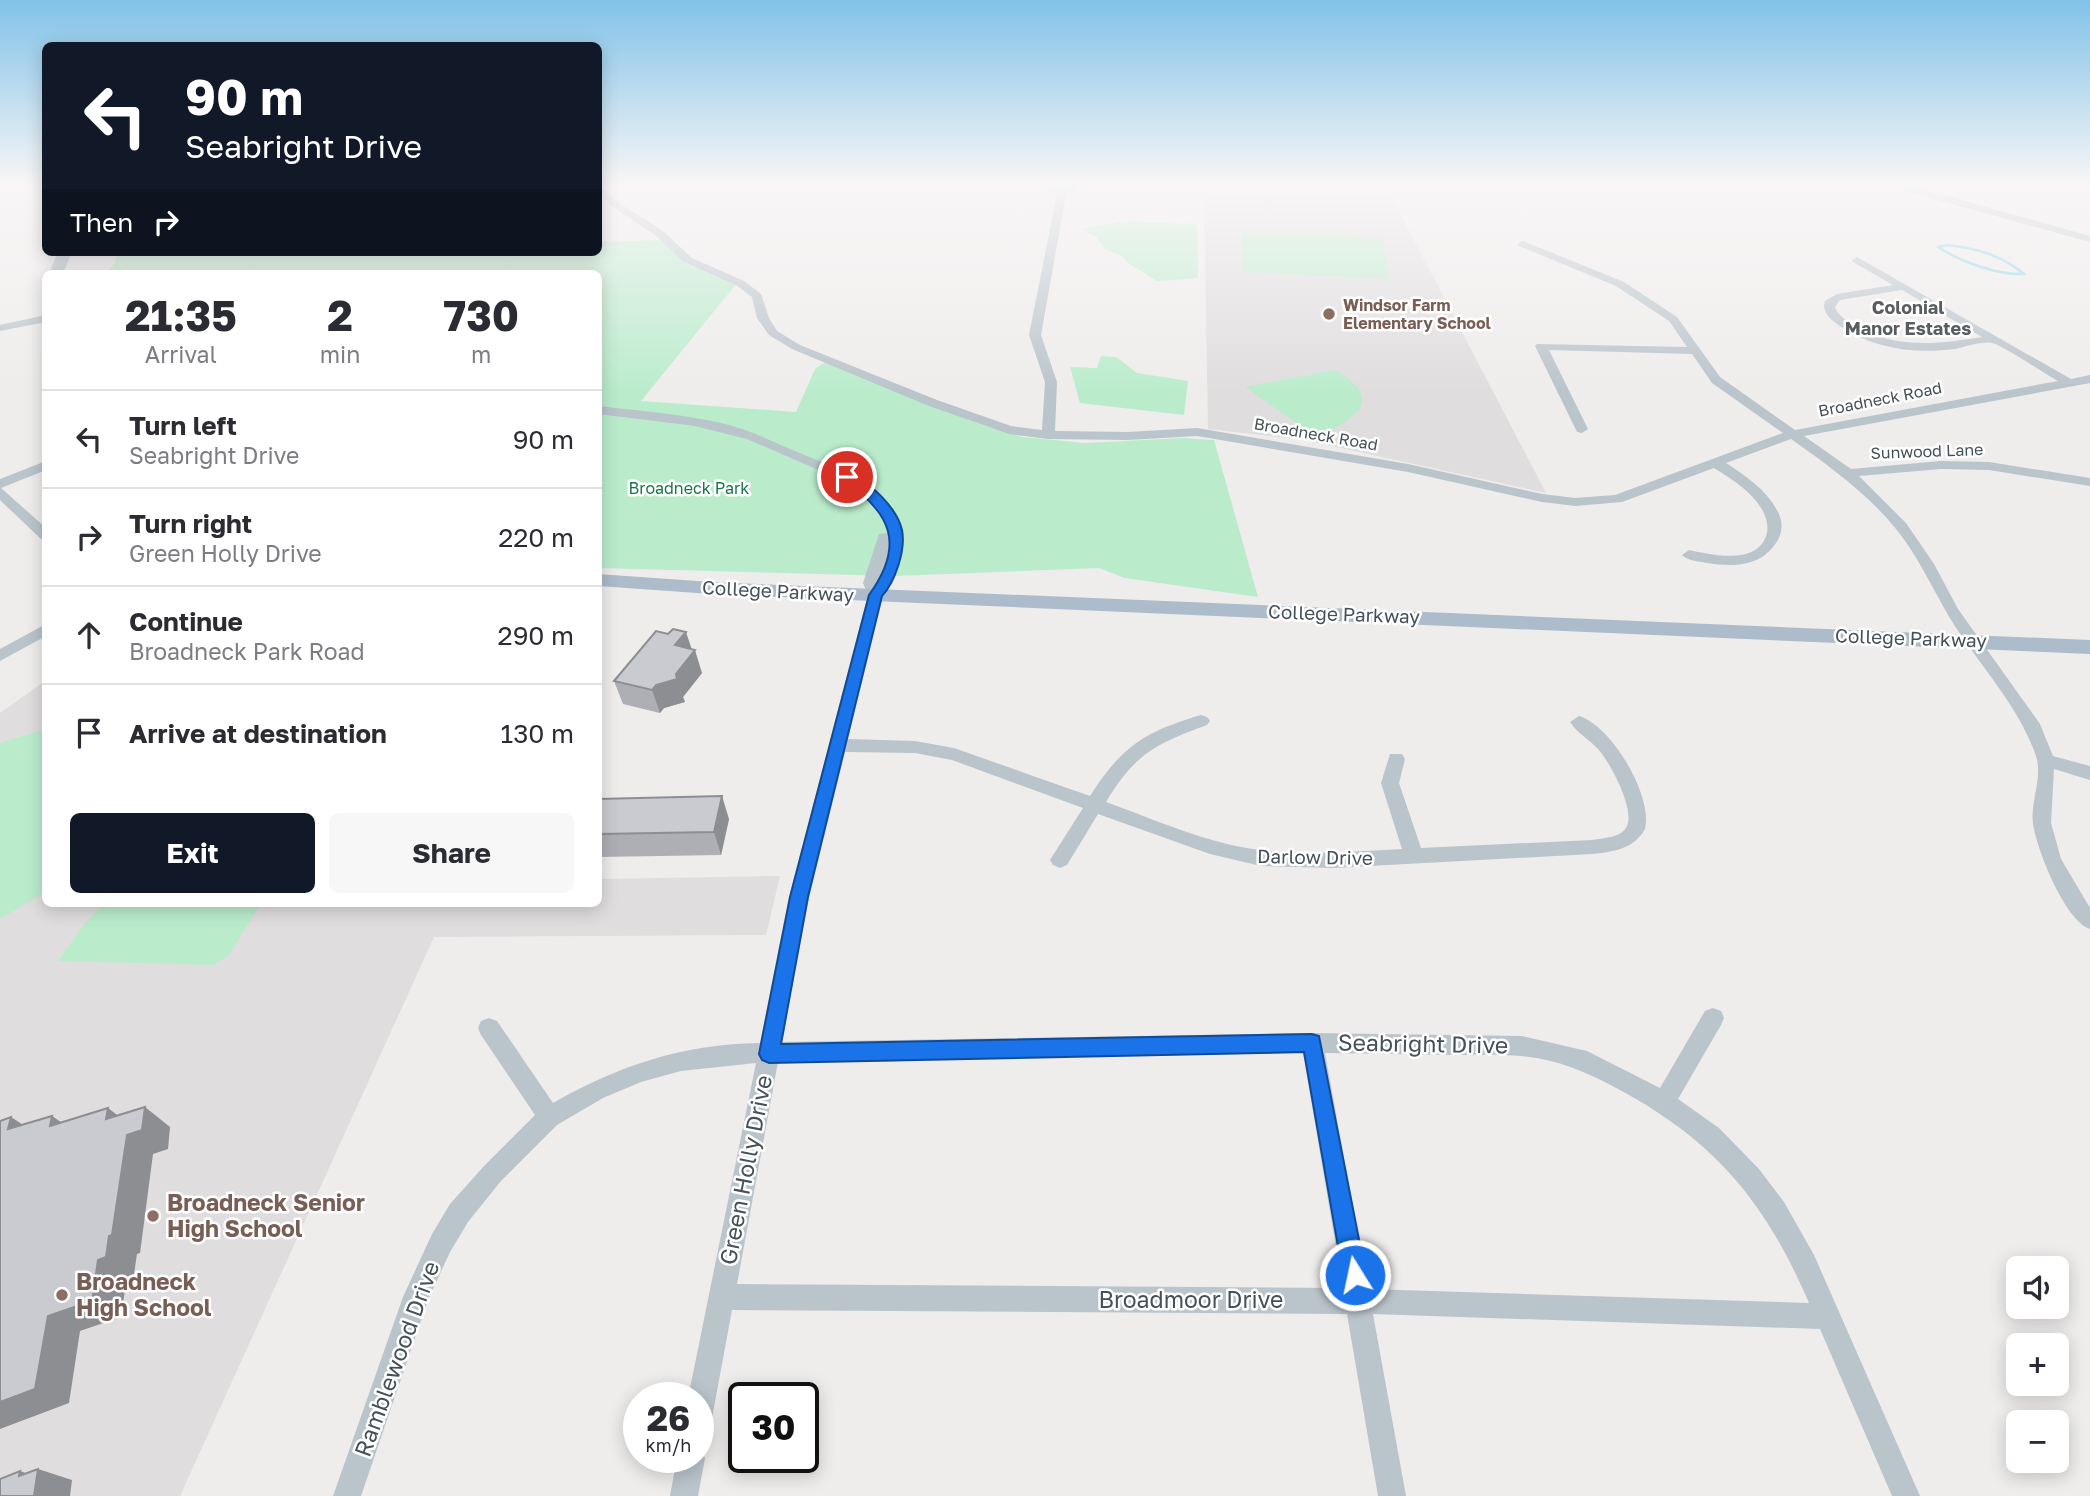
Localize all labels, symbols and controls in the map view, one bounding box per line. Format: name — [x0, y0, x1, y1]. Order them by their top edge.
text: 90 m — [185, 67, 303, 126]
icon: left — [70, 70, 161, 161]
text: Seabright Drive — [185, 127, 422, 165]
icon: right — [147, 203, 185, 241]
text: Then — [70, 207, 133, 238]
text: 21:35 — [125, 290, 237, 340]
text: 2 — [327, 290, 353, 340]
text: 730 — [443, 290, 519, 340]
place label: Windsor Farm Elementary School — [1343, 295, 1492, 333]
district label: Colonial Manor Estates — [1845, 296, 1971, 339]
marker: Windsor Farm Elementary School — [1321, 306, 1337, 322]
text: Arrival — [145, 340, 217, 368]
text: min — [320, 340, 360, 368]
text: m — [471, 340, 491, 368]
street label: Broadneck Road — [1817, 377, 1943, 421]
text: Turn left — [129, 410, 237, 441]
street label: Broadneck Road — [1253, 413, 1379, 455]
icon: left — [70, 420, 108, 458]
text: 90 m — [513, 424, 574, 455]
street label: Sunwood Lane — [1870, 439, 1984, 463]
text: Seabright Drive — [129, 441, 299, 469]
pin — [817, 447, 877, 507]
icon: arrive — [828, 458, 866, 496]
park label: Broadneck Park — [629, 478, 749, 498]
text: Turn right — [129, 508, 252, 539]
icon: right — [70, 518, 108, 556]
text: 220 m — [498, 522, 574, 553]
text: Green Holly Drive — [129, 539, 322, 567]
street label: College Parkway — [701, 575, 855, 606]
street label: College Parkway — [1268, 599, 1421, 628]
text: Continue — [129, 606, 243, 637]
icon: ahead — [70, 616, 108, 654]
text: 290 m — [498, 620, 574, 651]
street label: College Parkway — [1835, 623, 1988, 652]
text: Broadneck Park Road — [129, 637, 365, 665]
icon: arrive — [70, 714, 108, 752]
text: Arrive at destination — [129, 718, 387, 749]
text: 130 m — [501, 718, 574, 749]
button: Exit — [70, 813, 315, 893]
button: Share — [329, 813, 574, 893]
street label: Darlow Drive — [1257, 844, 1373, 869]
street label: Seabright Drive — [1338, 1028, 1508, 1058]
street label: Green Holly Drive — [713, 1073, 777, 1267]
place label: Broadneck Senior High School — [167, 1188, 365, 1242]
marker: Broadneck Senior High School — [145, 1208, 161, 1224]
position arrow — [1318, 1238, 1392, 1312]
map controls — [2006, 1256, 2069, 1473]
button: sound — [2006, 1256, 2069, 1319]
street label: Ramblewood Drive — [348, 1257, 444, 1460]
place label: Broadneck High School — [76, 1267, 212, 1321]
street label: Broadmoor Drive — [1099, 1285, 1283, 1313]
marker: Broadneck High School — [54, 1287, 70, 1303]
button: + — [2006, 1333, 2069, 1396]
speed limit sign: 30 — [728, 1382, 819, 1473]
text: 26 — [647, 1397, 690, 1439]
button: − — [2006, 1410, 2069, 1473]
text: km/h — [646, 1434, 691, 1456]

